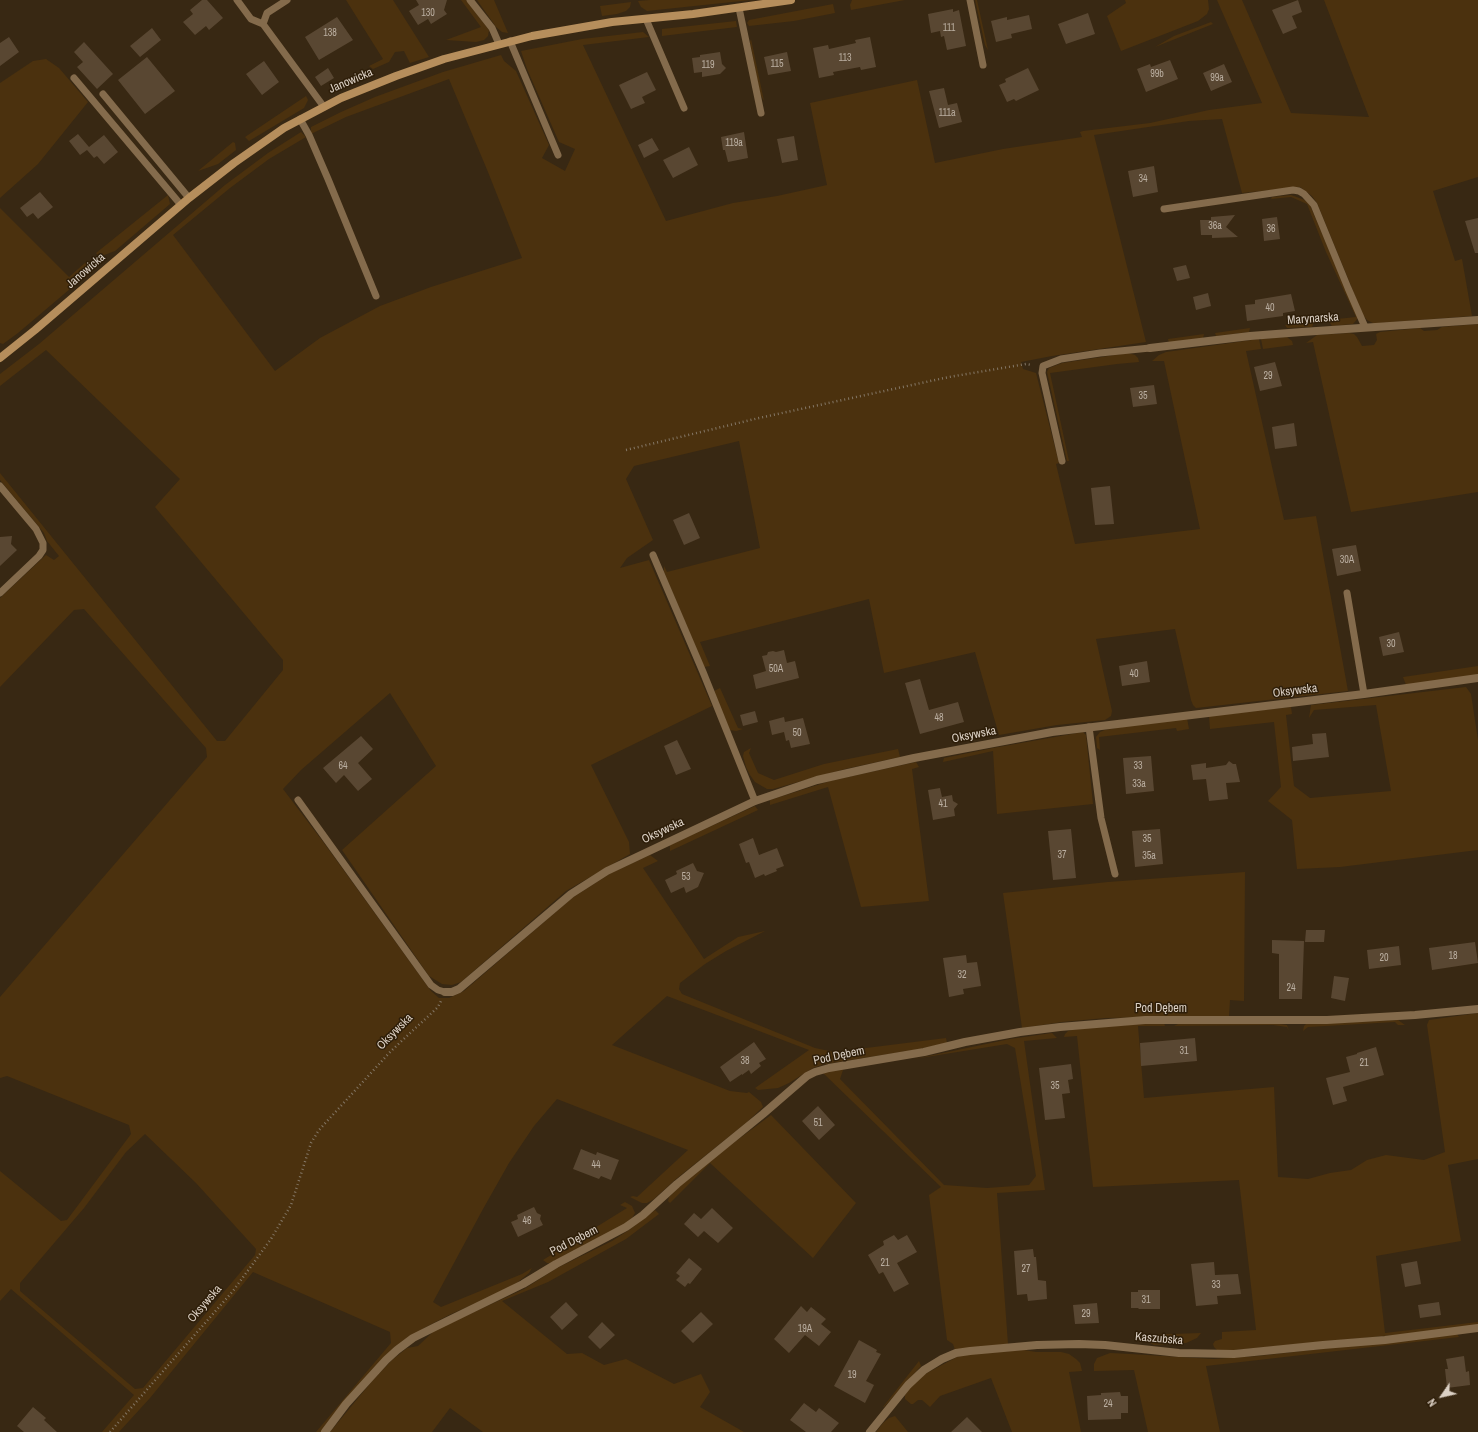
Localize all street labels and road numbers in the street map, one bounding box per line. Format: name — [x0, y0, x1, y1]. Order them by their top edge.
street label: Janowicka — [327, 65, 375, 97]
street label: Janowicka — [64, 250, 108, 292]
street label: Marynarska — [1287, 310, 1339, 328]
street label: Oksywska — [1272, 681, 1318, 701]
street label: Oksywska — [951, 724, 997, 746]
street label: Oksywska — [640, 815, 686, 847]
street label: Pod Dębem — [1135, 1002, 1187, 1016]
street label: Oksywska — [374, 1011, 416, 1053]
street label: Pod Dębem — [812, 1044, 866, 1068]
street label: Pod Dębem — [548, 1223, 600, 1259]
street label: Oksywska — [185, 1282, 225, 1326]
street label: Kaszubska — [1134, 1330, 1184, 1348]

